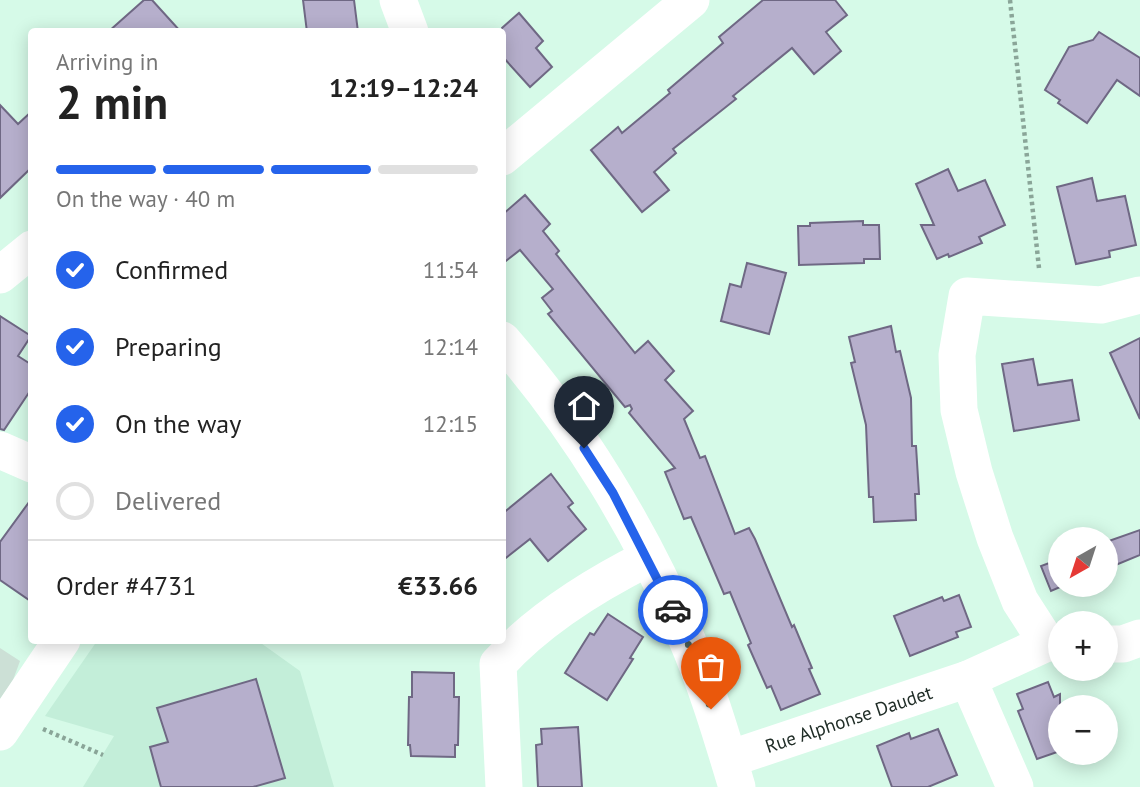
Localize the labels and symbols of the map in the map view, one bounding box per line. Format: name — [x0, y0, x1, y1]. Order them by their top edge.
pin — [554, 376, 614, 448]
north arrow — [1048, 527, 1118, 597]
courier — [638, 575, 708, 645]
pin — [681, 637, 741, 709]
street label: Rue Alphonse Daudet — [762, 680, 936, 758]

